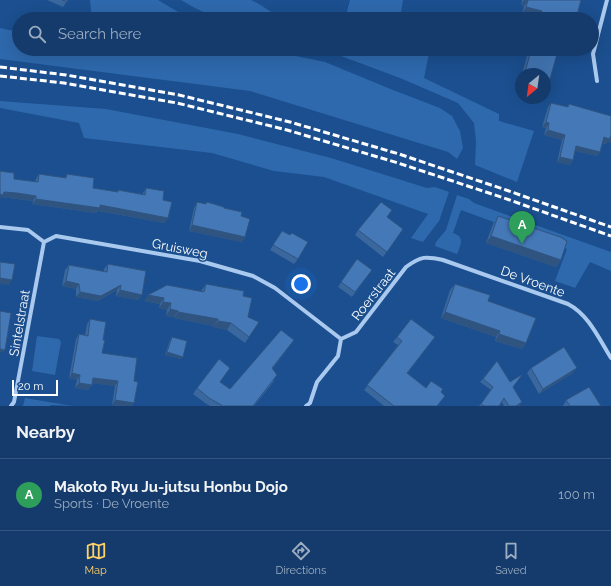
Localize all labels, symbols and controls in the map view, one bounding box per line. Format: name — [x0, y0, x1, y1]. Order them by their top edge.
search box — [12, 12, 599, 56]
icon: search — [26, 23, 48, 45]
text: Search here — [58, 25, 141, 43]
north arrow — [515, 68, 551, 104]
pin: A — [509, 211, 535, 244]
street label: Gruisweg — [151, 236, 209, 261]
street label: De Vroente — [499, 263, 567, 300]
street label: Roerstraat — [348, 265, 399, 323]
your location — [291, 274, 311, 294]
street label: Sintelstraat — [6, 288, 33, 358]
scale bar — [12, 378, 58, 397]
text: 20 m — [18, 380, 43, 393]
text: Nearby — [16, 422, 75, 442]
text: Makoto Ryu Ju-jutsu Honbu Dojo — [54, 478, 288, 496]
text: A — [25, 487, 33, 502]
text: 100 m — [558, 487, 595, 502]
text: Sports · De Vroente — [54, 496, 169, 511]
tab: Map — [84, 540, 107, 577]
tab: Directions — [276, 540, 326, 577]
tab: Saved — [495, 540, 527, 577]

